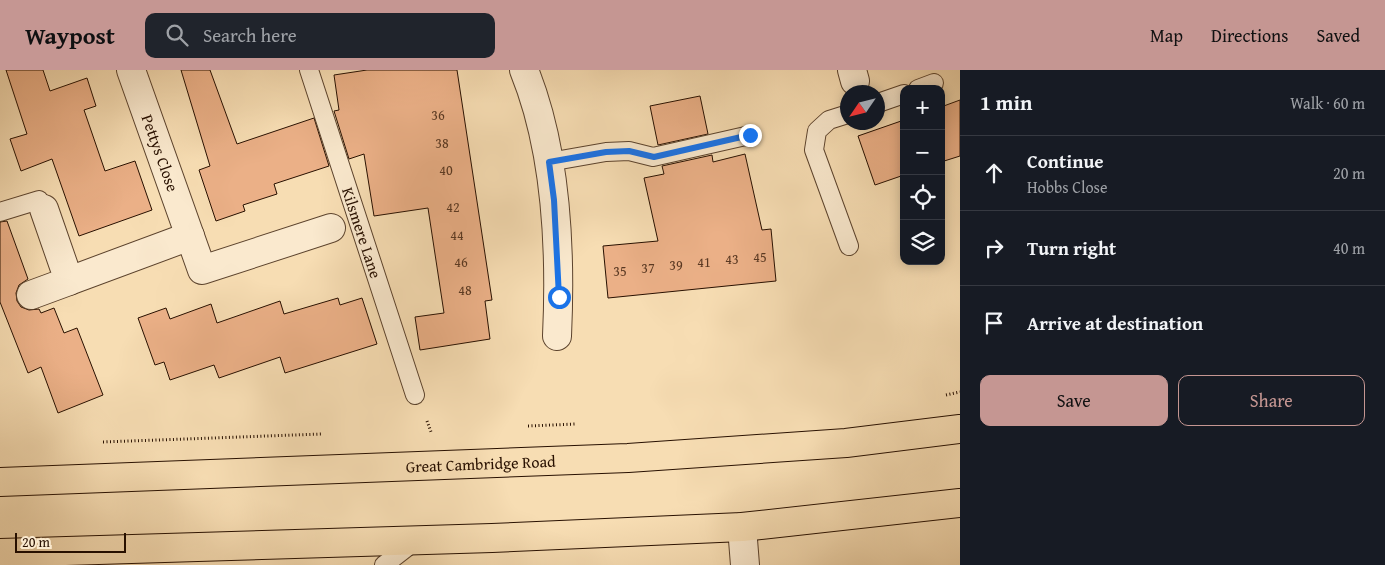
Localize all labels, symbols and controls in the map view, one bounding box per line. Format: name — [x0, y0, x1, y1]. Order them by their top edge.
search box — [145, 13, 495, 58]
text: Waypost — [25, 18, 115, 53]
icon: search — [163, 21, 191, 49]
text: Search here — [203, 21, 297, 49]
text: Map — [1150, 22, 1183, 49]
text: Directions — [1211, 22, 1288, 49]
text: Saved — [1316, 22, 1360, 49]
north arrow — [840, 85, 885, 130]
map controls — [900, 85, 945, 265]
button: + — [900, 85, 945, 130]
text: 1 min — [980, 87, 1032, 118]
text: Walk · 60 m — [1290, 91, 1365, 115]
house number: 36 — [431, 105, 445, 125]
street label: Pettys Close — [136, 111, 185, 195]
route end — [739, 124, 762, 147]
button: − — [900, 130, 945, 175]
house number: 38 — [435, 133, 449, 153]
text: Continue — [1027, 147, 1104, 175]
icon: ahead — [980, 159, 1008, 187]
house number: 40 — [439, 160, 453, 180]
text: 20 m — [1333, 161, 1365, 185]
button: locate — [900, 175, 945, 220]
text: Hobbs Close — [1027, 175, 1107, 199]
street label: Kilsmere Lane — [336, 184, 388, 281]
house number: 42 — [446, 197, 460, 217]
button: layers — [900, 220, 945, 265]
house number: 44 — [450, 225, 464, 245]
icon: right — [980, 234, 1008, 262]
text: Turn right — [1027, 234, 1116, 262]
text: 40 m — [1333, 236, 1365, 260]
house number: 45 — [753, 247, 767, 267]
house number: 43 — [725, 249, 739, 269]
house number: 46 — [454, 252, 468, 272]
house number: 41 — [697, 252, 711, 272]
house number: 39 — [669, 255, 683, 275]
house number: 37 — [641, 258, 655, 278]
house number: 35 — [613, 261, 627, 281]
house number: 48 — [458, 280, 472, 300]
route start — [548, 286, 571, 309]
icon: arrive — [980, 309, 1008, 337]
text: Arrive at destination — [1027, 309, 1203, 337]
button: Save — [980, 375, 1168, 426]
button: Share — [1178, 375, 1365, 426]
street label: Great Cambridge Road — [405, 449, 556, 478]
scale bar — [15, 530, 126, 553]
text: 20 m — [22, 532, 50, 552]

